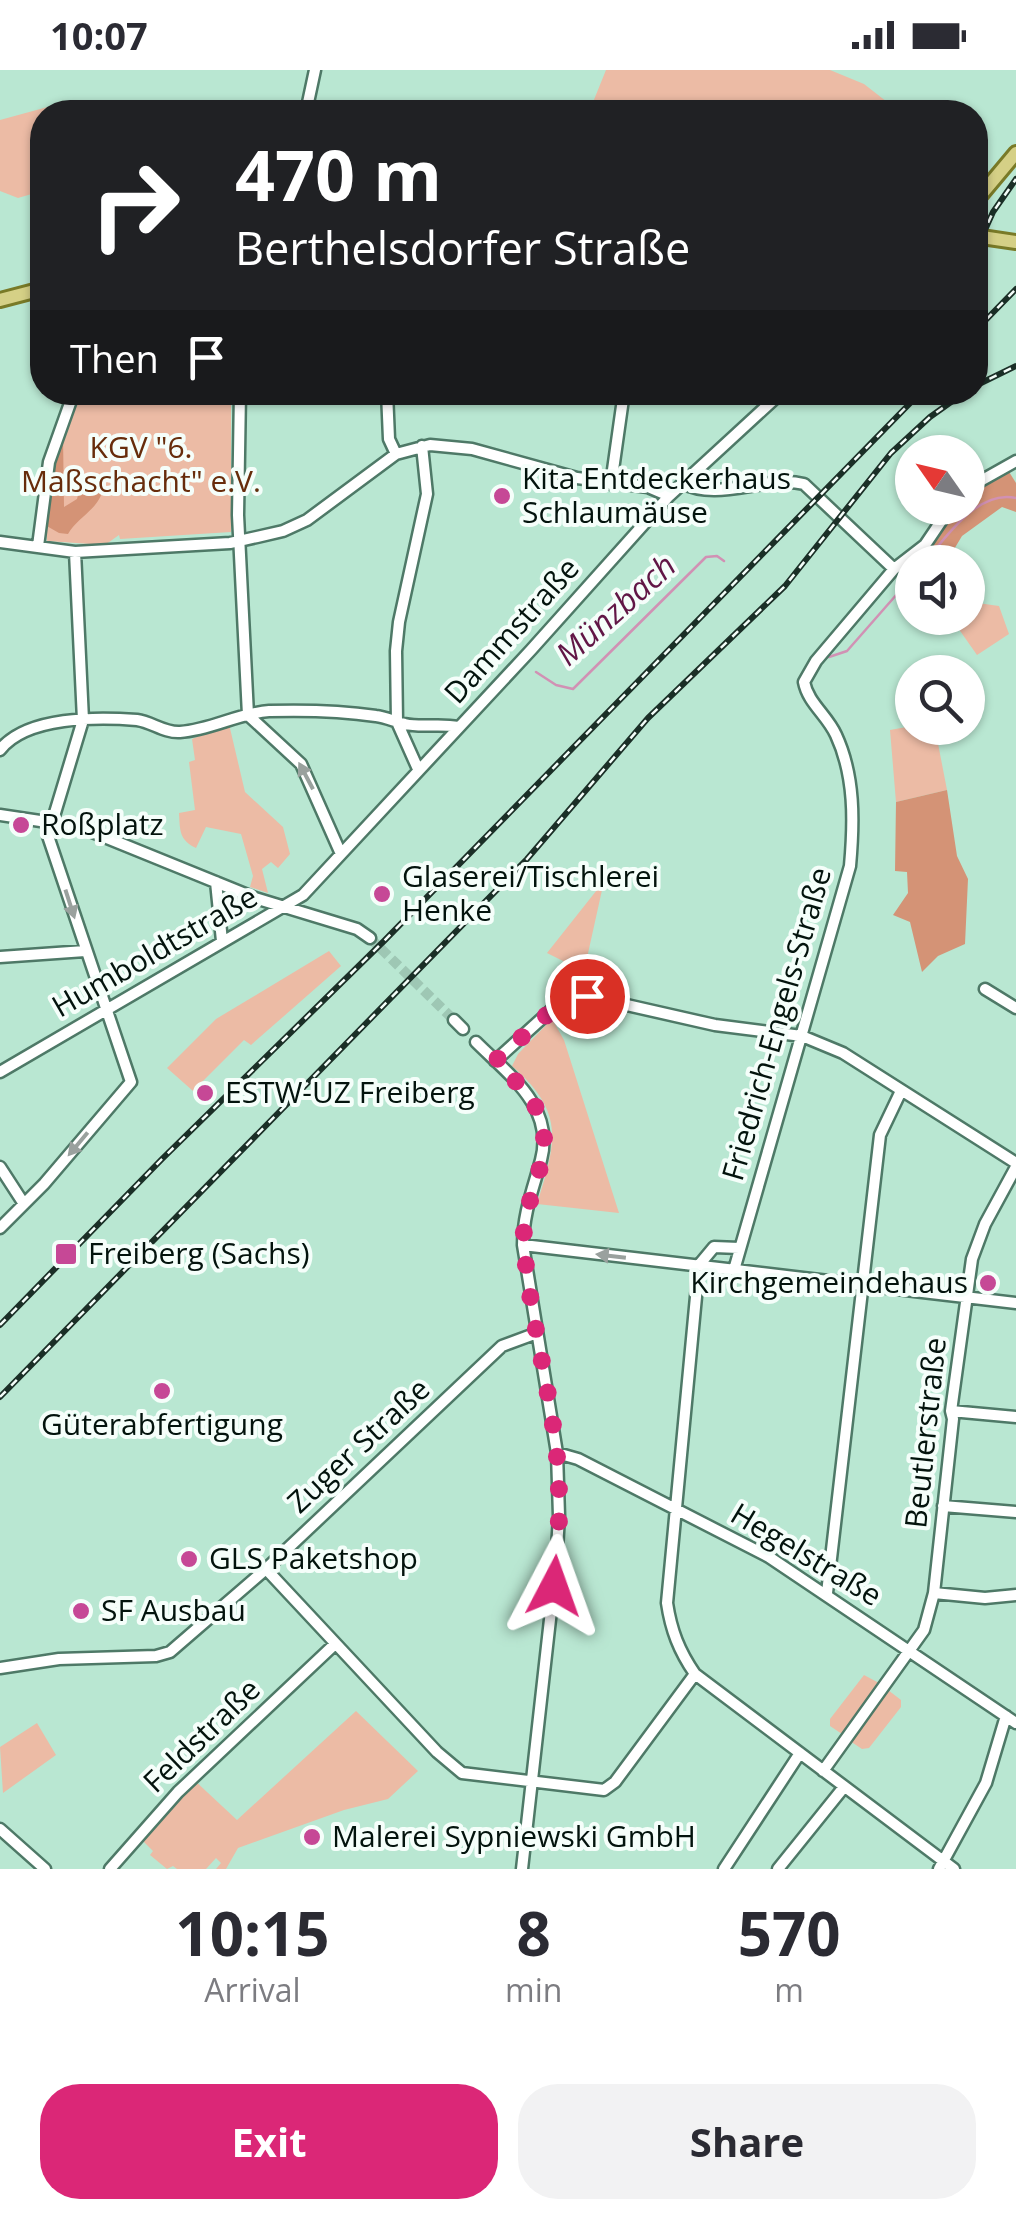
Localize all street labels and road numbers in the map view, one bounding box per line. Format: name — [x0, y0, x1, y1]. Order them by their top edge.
street label: Dammstraße — [434, 548, 587, 712]
street label: Friedrich-Engels-Straße — [711, 862, 840, 1185]
street label: Humboldtstraße — [44, 875, 264, 1026]
street label: Beutlerstraße — [894, 1335, 955, 1530]
street label: Zuger Straße — [278, 1368, 438, 1521]
street label: Hegelstraße — [724, 1493, 890, 1615]
street label: Feldstraße — [134, 1669, 268, 1801]

